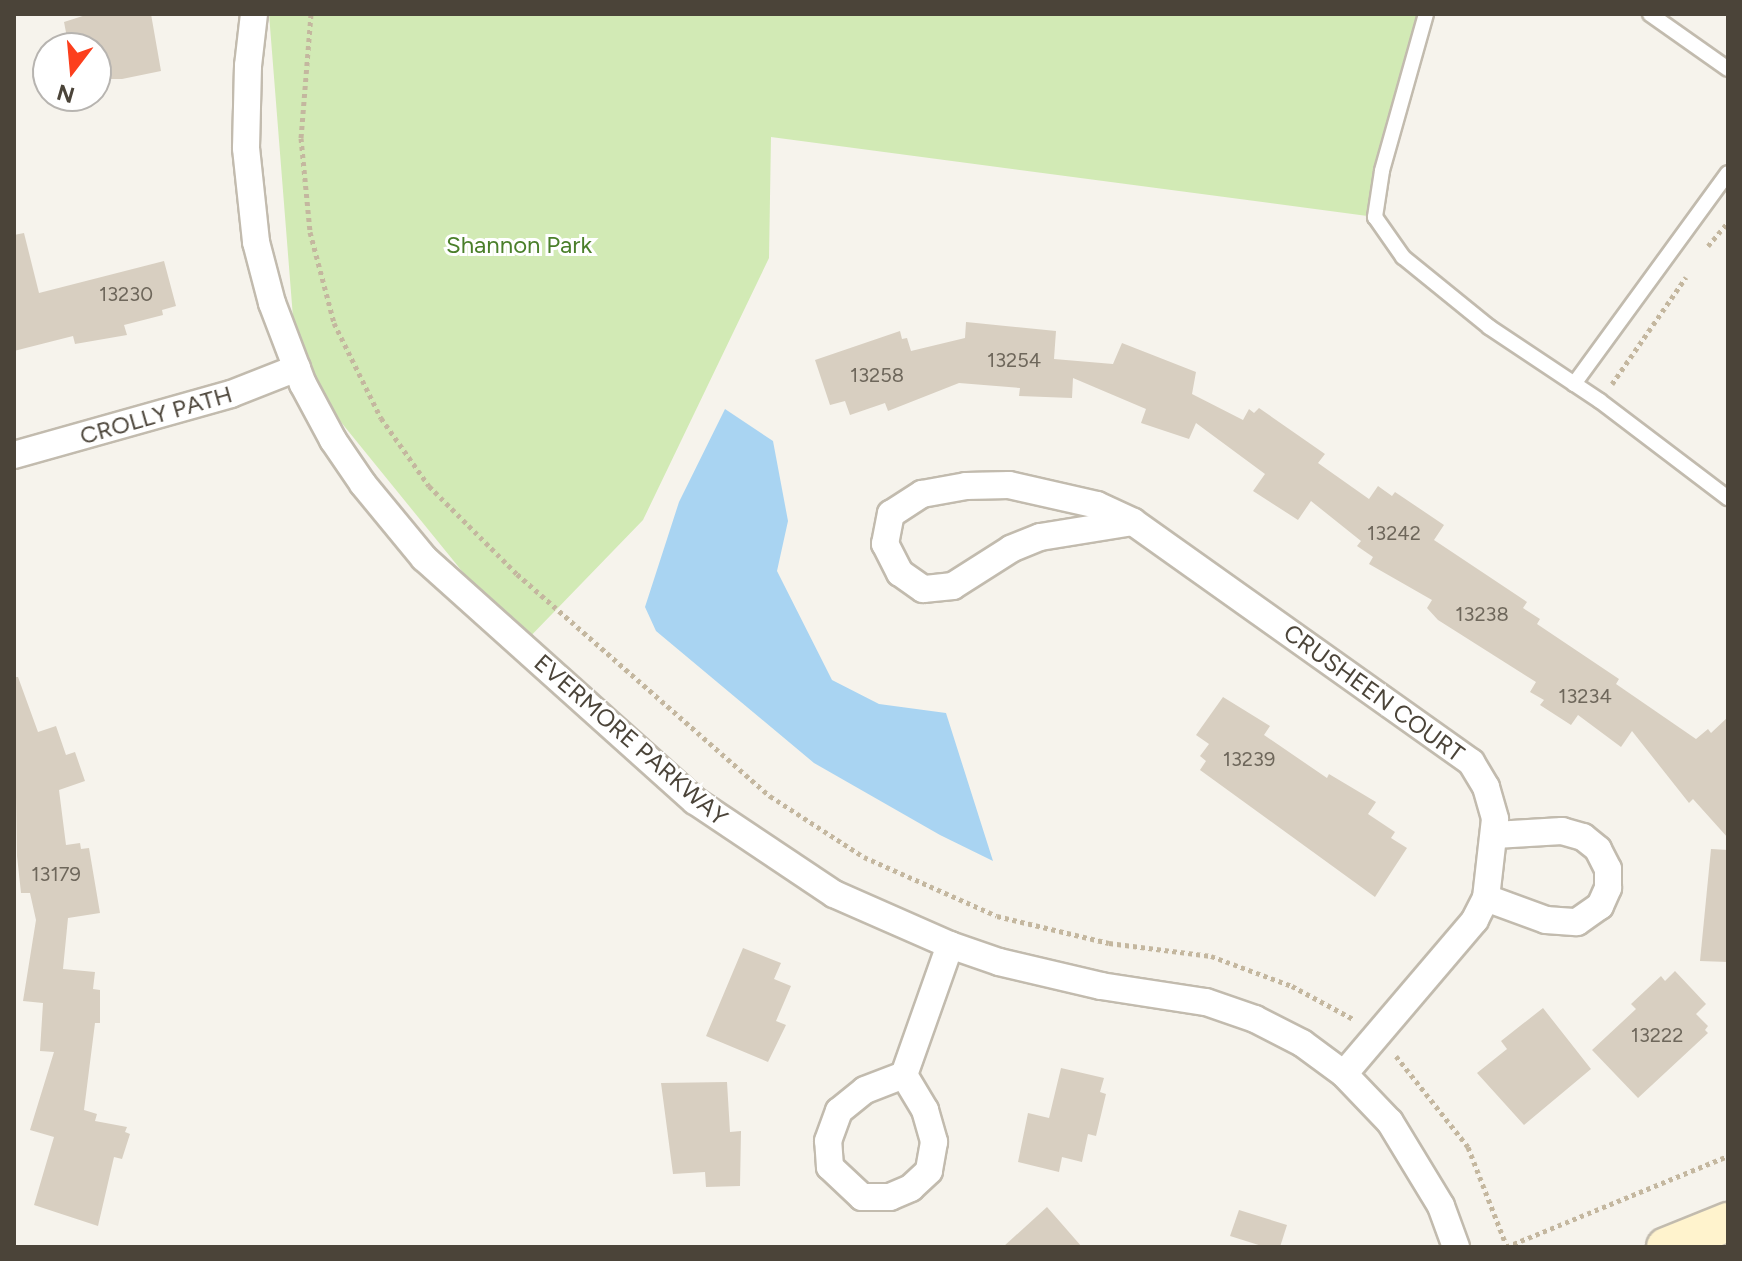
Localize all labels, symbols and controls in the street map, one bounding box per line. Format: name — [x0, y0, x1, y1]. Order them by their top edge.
north arrow — [32, 32, 112, 112]
text: N — [54, 78, 78, 109]
park label: Shannon Park — [446, 231, 592, 259]
house number: 13230 — [99, 282, 153, 306]
house number: 13254 — [987, 348, 1041, 372]
house number: 13258 — [850, 363, 904, 387]
street label: CROLLY PATH — [77, 380, 235, 450]
house number: 13242 — [1367, 521, 1421, 545]
house number: 13238 — [1455, 602, 1509, 626]
street label: CRUSHEEN COURT — [1278, 618, 1470, 768]
street label: EVERMORE PARKWAY — [528, 648, 734, 832]
house number: 13234 — [1558, 684, 1612, 708]
house number: 13239 — [1223, 747, 1275, 771]
house number: 13179 — [31, 862, 81, 886]
house number: 13222 — [1631, 1023, 1683, 1047]

